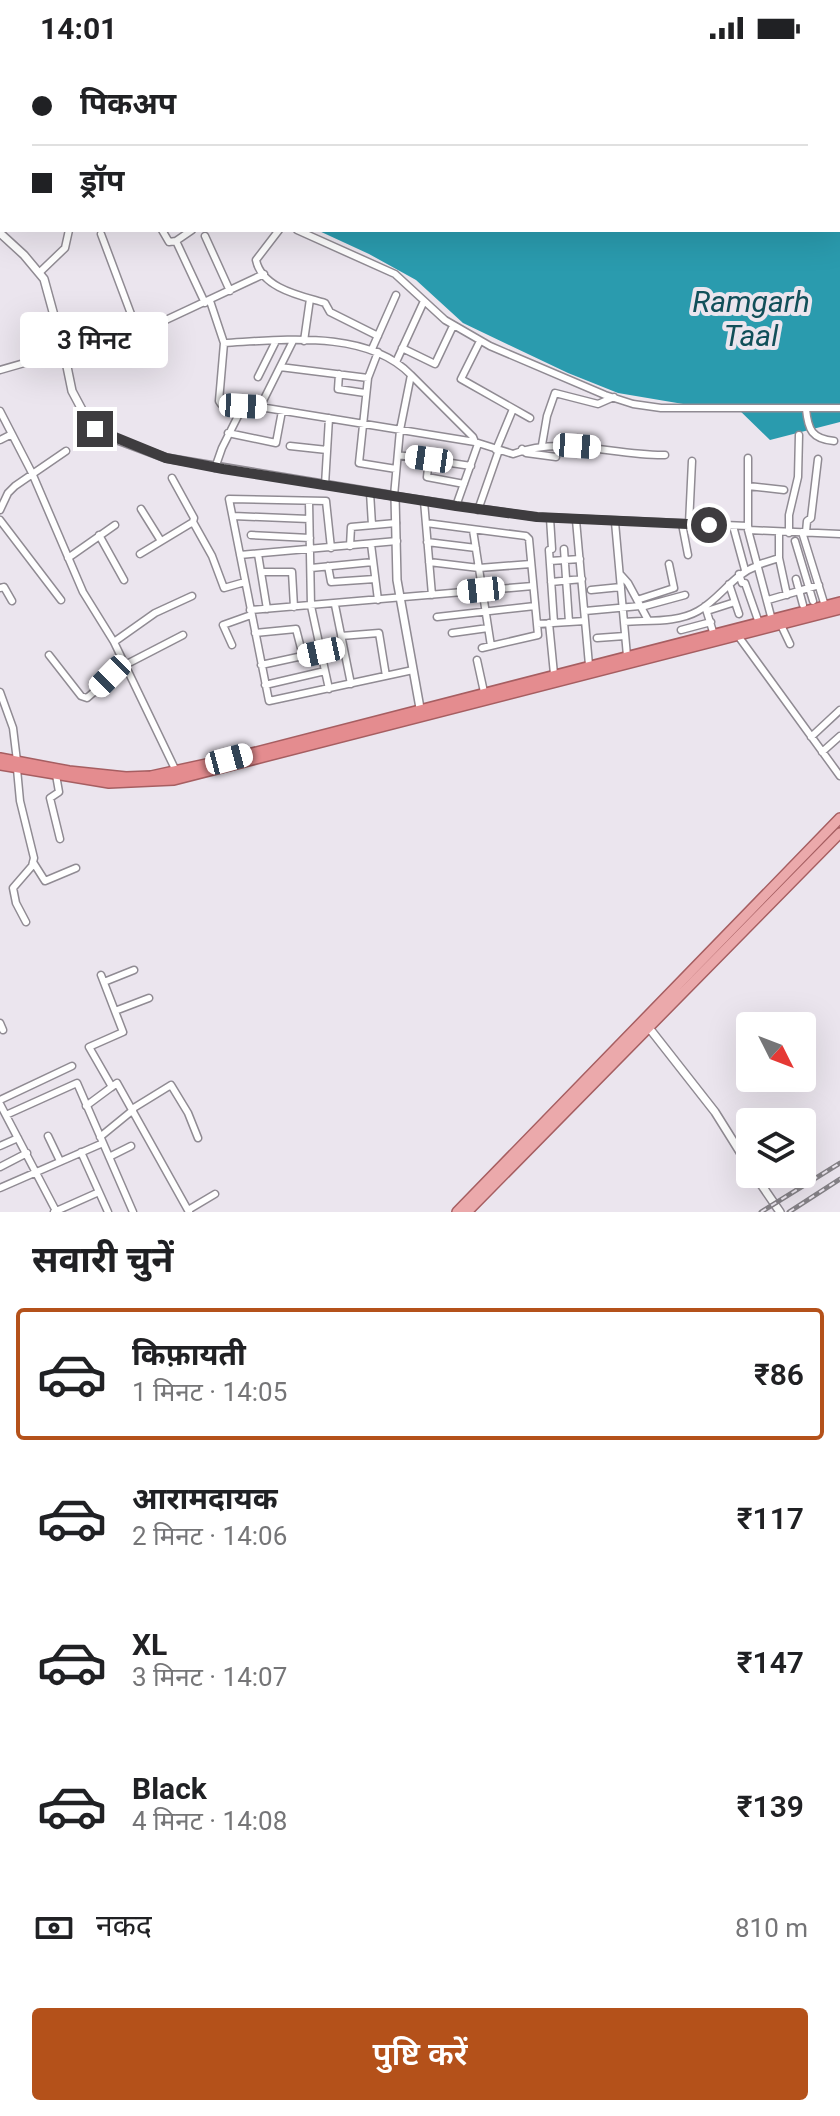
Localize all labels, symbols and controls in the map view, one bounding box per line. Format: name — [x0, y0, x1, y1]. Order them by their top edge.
text: 14:01 — [40, 11, 117, 46]
text: पिकअप — [80, 86, 176, 121]
text: ड्रॉप — [80, 163, 124, 198]
water label: Ramgarh Taal — [692, 284, 810, 353]
callout: 3 मिनट — [21, 313, 169, 369]
text: 3 मिनट — [57, 325, 131, 355]
car — [218, 393, 268, 419]
route end — [77, 411, 113, 447]
car — [552, 432, 602, 460]
car — [404, 444, 454, 474]
route start — [691, 507, 727, 543]
car — [456, 576, 506, 604]
car — [295, 635, 347, 669]
car — [85, 651, 135, 701]
car — [203, 741, 255, 777]
north arrow — [736, 1012, 816, 1092]
map controls — [736, 1012, 816, 1188]
button: layers — [736, 1108, 816, 1188]
text: सवारी चुनें — [32, 1239, 173, 1281]
text: किफ़ायती — [132, 1337, 246, 1372]
icon: car — [36, 1338, 108, 1410]
text: ₹86 — [754, 1357, 804, 1392]
text: 1 मिनट · 14:05 — [132, 1377, 287, 1407]
text: आरामदायक — [132, 1481, 278, 1516]
icon: car — [36, 1482, 108, 1554]
text: ₹117 — [737, 1501, 804, 1536]
text: 2 मिनट · 14:06 — [132, 1521, 287, 1551]
icon: car — [36, 1626, 108, 1698]
text: XL — [132, 1627, 167, 1662]
text: ₹147 — [737, 1645, 804, 1680]
text: 3 मिनट · 14:07 — [132, 1662, 287, 1692]
icon: car — [36, 1770, 108, 1842]
text: Black — [132, 1771, 207, 1806]
text: ₹139 — [737, 1789, 804, 1824]
text: 4 मिनट · 14:08 — [132, 1806, 287, 1836]
icon: cash — [32, 1906, 76, 1950]
text: नकद — [96, 1908, 152, 1943]
text: 810 m — [735, 1913, 808, 1943]
button: पुष्टि करें — [32, 2008, 808, 2100]

